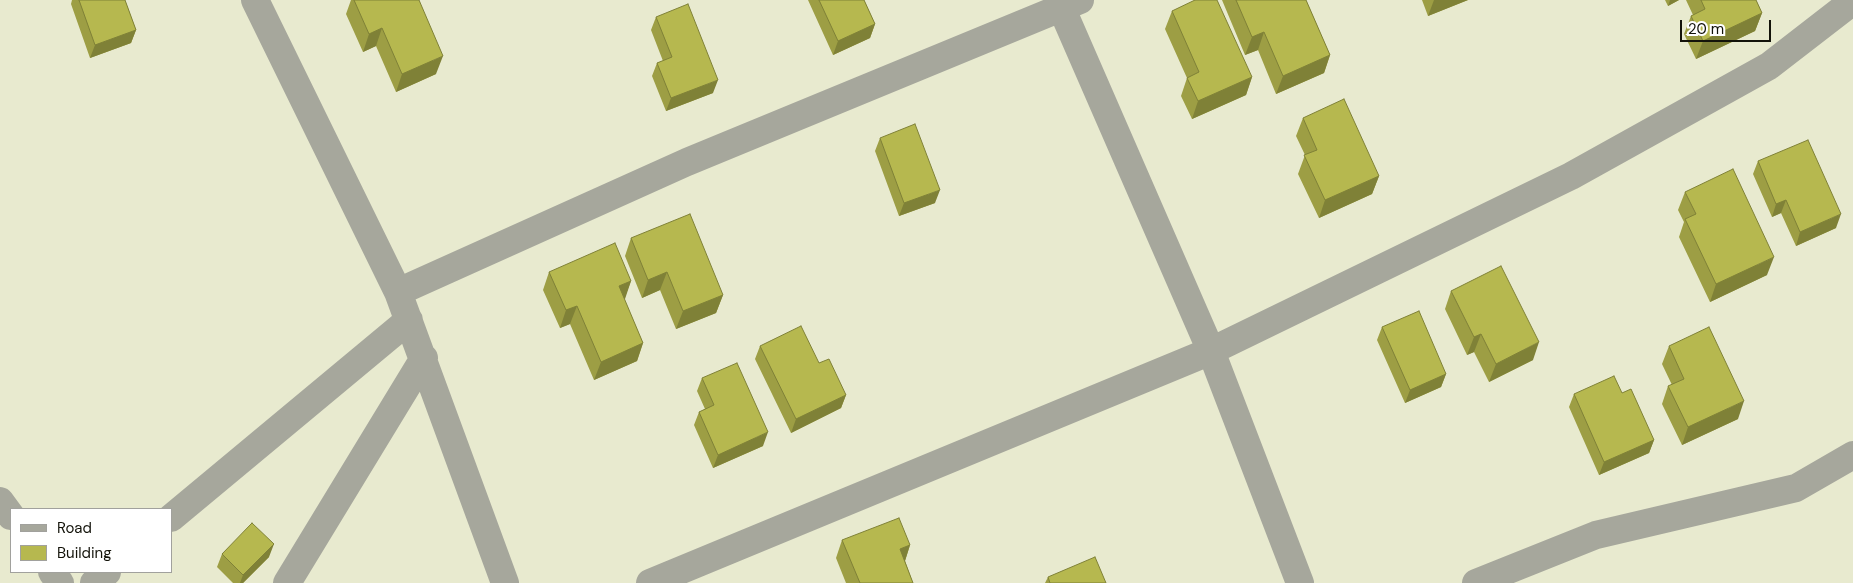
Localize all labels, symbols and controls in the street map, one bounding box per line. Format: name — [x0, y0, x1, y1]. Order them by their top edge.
scale bar — [1683, 10, 1774, 42]
text: 20 m — [1688, 19, 1724, 39]
legend — [10, 508, 172, 573]
text: Road — [57, 518, 92, 538]
text: Building — [57, 543, 112, 563]

